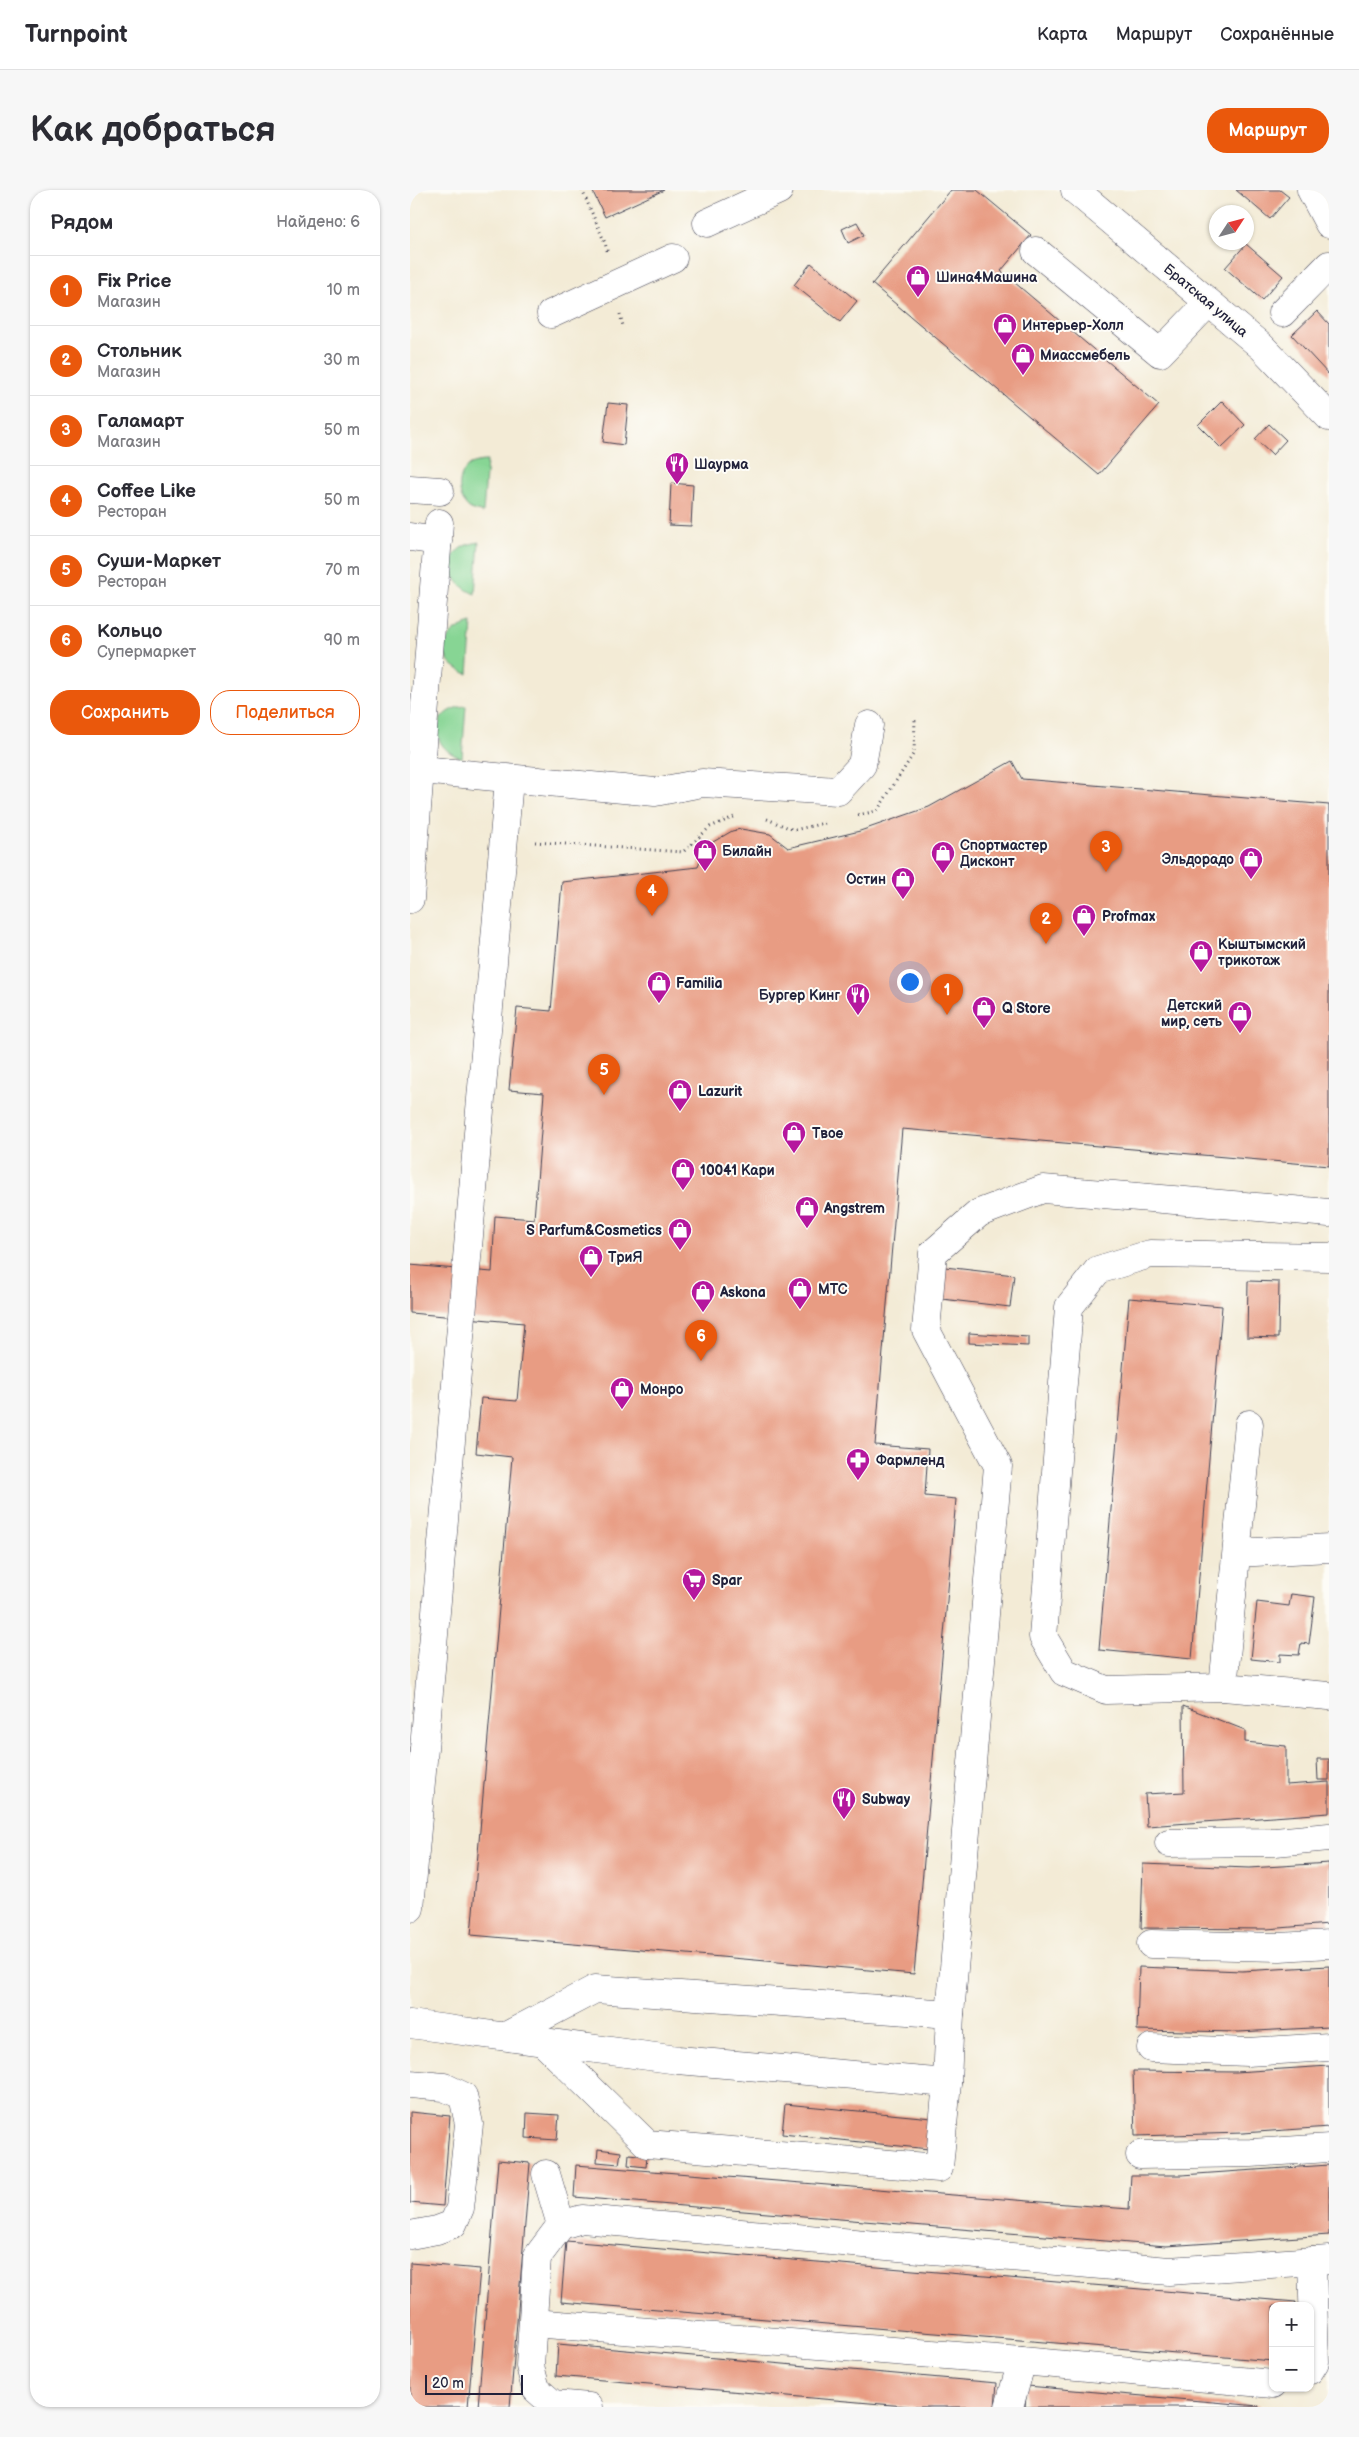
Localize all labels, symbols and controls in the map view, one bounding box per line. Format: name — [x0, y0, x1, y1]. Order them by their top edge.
text: Turnpoint — [25, 20, 128, 49]
text: Карта — [1037, 24, 1088, 45]
text: Маршрут — [1116, 24, 1192, 45]
text: Сохранённые — [1220, 24, 1334, 45]
button: Маршрут — [1207, 108, 1329, 153]
text: Как добраться — [30, 109, 276, 152]
north arrow — [1209, 205, 1254, 250]
text: Рядом — [50, 210, 113, 235]
text: Найдено: 6 — [276, 213, 360, 232]
street label: Братская улица — [1160, 260, 1252, 341]
shop icon: Шина4Машина — [905, 264, 931, 298]
place label: Шина4Машина — [936, 269, 1038, 286]
text: Fix Price — [97, 270, 171, 293]
text: 1 — [63, 281, 69, 300]
text: 10 m — [327, 281, 360, 300]
text: Магазин — [97, 293, 161, 312]
shop icon: Интерьер-Холл — [992, 312, 1018, 346]
place label: Интерьер-Холл — [1022, 317, 1124, 334]
text: Стольник — [97, 340, 182, 363]
shop icon: Миассмебель — [1010, 342, 1036, 376]
place label: Миассмебель — [1040, 347, 1131, 364]
text: 2 — [61, 351, 71, 370]
text: 30 m — [323, 351, 360, 370]
text: Магазин — [97, 363, 161, 382]
text: Галамарт — [97, 410, 184, 433]
text: 3 — [61, 421, 71, 440]
text: 50 m — [324, 421, 360, 440]
text: Магазин — [97, 433, 161, 452]
restaurant icon: Шаурма — [664, 451, 690, 485]
place label: Шаурма — [694, 456, 749, 473]
text: Coffee Like — [97, 480, 196, 503]
text: 4 — [61, 491, 71, 510]
text: 50 m — [324, 491, 360, 510]
text: Ресторан — [97, 503, 167, 522]
text: Суши-Маркет — [97, 550, 221, 573]
text: 5 — [61, 561, 71, 580]
text: 70 m — [325, 561, 360, 580]
text: Ресторан — [97, 573, 167, 592]
text: Кольцо — [97, 620, 162, 643]
text: 6 — [61, 631, 71, 650]
text: 90 m — [324, 631, 360, 650]
text: Супермаркет — [97, 643, 196, 662]
button: Сохранить — [50, 690, 200, 735]
button: Поделиться — [210, 690, 360, 735]
pin: 3 — [1090, 831, 1122, 872]
place label: Спортмастер Дисконт — [960, 837, 1048, 870]
shop icon: Билайн — [692, 838, 718, 872]
shop icon: Спортмастер Дисконт — [930, 840, 956, 874]
place label: Билайн — [722, 843, 772, 860]
shop icon: Эльдорадо — [1238, 846, 1264, 880]
place label: Эльдорадо — [1162, 851, 1234, 868]
shop icon: Остин — [890, 866, 916, 900]
place label: Остин — [846, 871, 886, 888]
pin: 4 — [636, 875, 668, 916]
pin: 2 — [1030, 903, 1062, 944]
shop icon: Profmax — [1071, 903, 1097, 937]
place label: Profmax — [1102, 908, 1156, 925]
place label: Кыштымский трикотаж — [1218, 936, 1306, 969]
shop icon: Кыштымский трикотаж — [1188, 939, 1214, 973]
your location — [897, 969, 923, 995]
shop icon: Familia — [646, 970, 672, 1004]
pin: 1 — [931, 974, 963, 1015]
place label: Familia — [676, 975, 722, 992]
restaurant icon: Бургер Кинг — [845, 982, 871, 1016]
place label: Бургер Кинг — [759, 987, 840, 1004]
shop icon: Q Store — [971, 995, 997, 1029]
place label: Детский мир, сеть — [1161, 997, 1223, 1030]
place label: Q Store — [1002, 1000, 1051, 1017]
shop icon: Детский мир, сеть — [1227, 1000, 1253, 1034]
pin: 5 — [588, 1054, 620, 1095]
shop icon: Lazurit — [667, 1078, 693, 1112]
place label: Lazurit — [698, 1083, 743, 1100]
shop icon: Твое — [781, 1120, 807, 1154]
place label: Твое — [812, 1125, 844, 1142]
shop icon: 10041 Кари — [670, 1157, 696, 1191]
place label: 10041 Кари — [700, 1162, 775, 1179]
shop icon: Angstrem — [794, 1195, 820, 1229]
place label: Angstrem — [823, 1200, 885, 1217]
shop icon: S Parfum&Cosmetics — [667, 1217, 693, 1251]
place label: S Parfum&Cosmetics — [526, 1222, 662, 1239]
shop icon: ТриЯ — [578, 1244, 604, 1278]
place label: ТриЯ — [608, 1249, 643, 1266]
shop icon: МТС — [787, 1276, 813, 1310]
shop icon: Askona — [690, 1279, 716, 1313]
place label: МТС — [818, 1281, 848, 1298]
place label: Askona — [719, 1284, 766, 1301]
pin: 6 — [685, 1320, 717, 1361]
shop icon: Монро — [609, 1376, 635, 1410]
place label: Монро — [640, 1381, 684, 1398]
pharmacy icon: Фармленд — [845, 1447, 871, 1481]
place label: Фармленд — [876, 1452, 945, 1469]
supermarket icon: Spar — [681, 1567, 707, 1601]
place label: Spar — [712, 1572, 743, 1589]
restaurant icon: Subway — [831, 1786, 857, 1820]
place label: Subway — [862, 1791, 911, 1808]
map controls — [1269, 2302, 1314, 2392]
button: + — [1269, 2302, 1314, 2347]
button: − — [1269, 2347, 1314, 2392]
scale bar — [425, 2372, 522, 2395]
text: 20 m — [432, 2375, 464, 2392]

